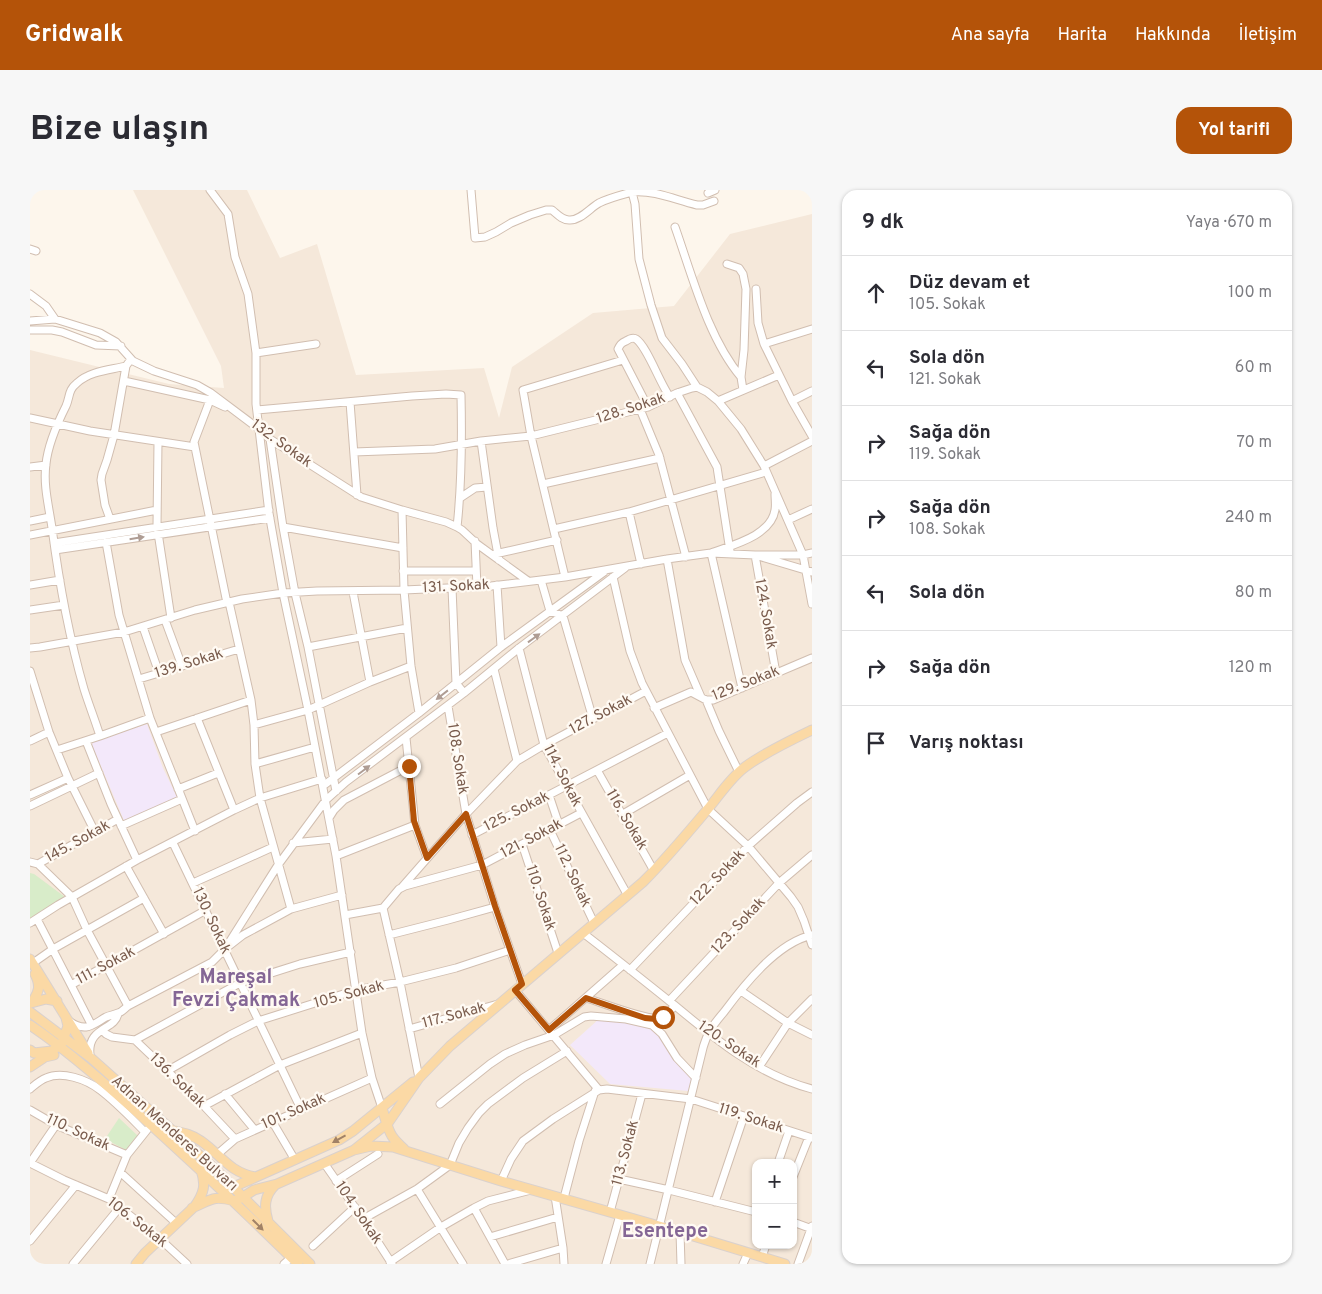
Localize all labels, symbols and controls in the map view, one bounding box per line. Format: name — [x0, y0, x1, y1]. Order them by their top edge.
text: Gridwalk — [25, 20, 123, 50]
text: Ana sayfa — [951, 24, 1030, 47]
text: Harita — [1058, 24, 1107, 47]
text: Hakkında — [1135, 24, 1210, 47]
text: İletişim — [1238, 24, 1297, 47]
button: Yol tarifi — [1176, 107, 1292, 154]
text: Bize ulaşın — [30, 108, 209, 152]
text: 9 dk — [862, 209, 904, 236]
text: Yaya · 670 m — [1186, 213, 1272, 233]
text: Düz devam et — [909, 271, 1030, 295]
icon: ahead — [862, 279, 890, 307]
text: 100 m — [1228, 283, 1272, 303]
text: 105. Sokak — [909, 295, 986, 315]
text: Sola dön — [909, 346, 985, 370]
icon: left — [862, 354, 890, 382]
text: 60 m — [1235, 358, 1272, 378]
text: 121. Sokak — [909, 370, 981, 390]
street label: 128. Sokak — [594, 389, 668, 429]
street label: 132. Sokak — [247, 415, 315, 473]
text: Sağa dön — [909, 421, 991, 445]
icon: right — [862, 429, 890, 457]
text: 70 m — [1237, 433, 1272, 453]
text: 119. Sokak — [909, 445, 981, 465]
text: Sağa dön — [909, 496, 991, 520]
icon: right — [862, 504, 890, 532]
text: 240 m — [1225, 508, 1272, 528]
text: 108. Sokak — [909, 520, 986, 540]
one-way arrow — [130, 533, 146, 541]
street label: 131. Sokak — [422, 576, 490, 598]
street label: 124. Sokak — [749, 577, 781, 651]
icon: left — [862, 579, 890, 607]
text: Sola dön — [909, 581, 985, 605]
text: 80 m — [1235, 583, 1272, 603]
one-way arrow — [527, 633, 540, 643]
street label: 139. Sokak — [152, 645, 226, 683]
icon: right — [862, 654, 890, 682]
text: Sağa dön — [909, 656, 991, 680]
text: 120 m — [1229, 658, 1272, 678]
street label: 129. Sokak — [709, 662, 783, 706]
one-way arrow — [436, 689, 449, 700]
street label: 127. Sokak — [566, 691, 636, 739]
street label: 108. Sokak — [442, 722, 472, 796]
icon: arrive — [862, 729, 890, 757]
text: Varış noktası — [909, 731, 1024, 755]
street label: 114. Sokak — [538, 742, 586, 810]
route end — [398, 755, 421, 778]
one-way arrow — [357, 764, 370, 775]
street label: 116. Sokak — [601, 786, 651, 854]
street label: 125. Sokak — [481, 787, 553, 837]
street label: 121. Sokak — [498, 815, 566, 863]
street label: 145. Sokak — [42, 816, 114, 868]
street label: 112. Sokak — [549, 841, 595, 911]
street label: 122. Sokak — [686, 846, 750, 910]
street label: 110. Sokak — [520, 863, 560, 933]
street label: 130. Sokak — [187, 885, 235, 957]
street label: 123. Sokak — [708, 893, 770, 959]
street label: 111. Sokak — [73, 943, 139, 989]
district label: Mareşal Fevzi Çakmak — [172, 965, 300, 1014]
street label: 105. Sokak — [312, 977, 386, 1013]
street label: 117. Sokak — [420, 998, 488, 1034]
route start — [652, 1006, 675, 1029]
street label: 120. Sokak — [694, 1017, 764, 1073]
street label: 136. Sokak — [145, 1050, 209, 1113]
street label: Adnan Menderes Bulvarı — [107, 1072, 241, 1196]
street label: 101. Sokak — [259, 1089, 329, 1135]
street label: 119. Sokak — [716, 1100, 786, 1138]
street label: 110. Sokak — [43, 1110, 113, 1156]
street label: 113. Sokak — [608, 1118, 644, 1188]
one-way arrow — [332, 1135, 346, 1144]
map controls — [752, 1159, 797, 1249]
button: + — [752, 1159, 797, 1204]
street label: 104. Sokak — [330, 1178, 386, 1248]
street label: 106. Sokak — [103, 1193, 171, 1253]
button: − — [752, 1204, 797, 1249]
one-way arrow — [252, 1219, 264, 1231]
district label: Esentepe — [622, 1219, 708, 1245]

